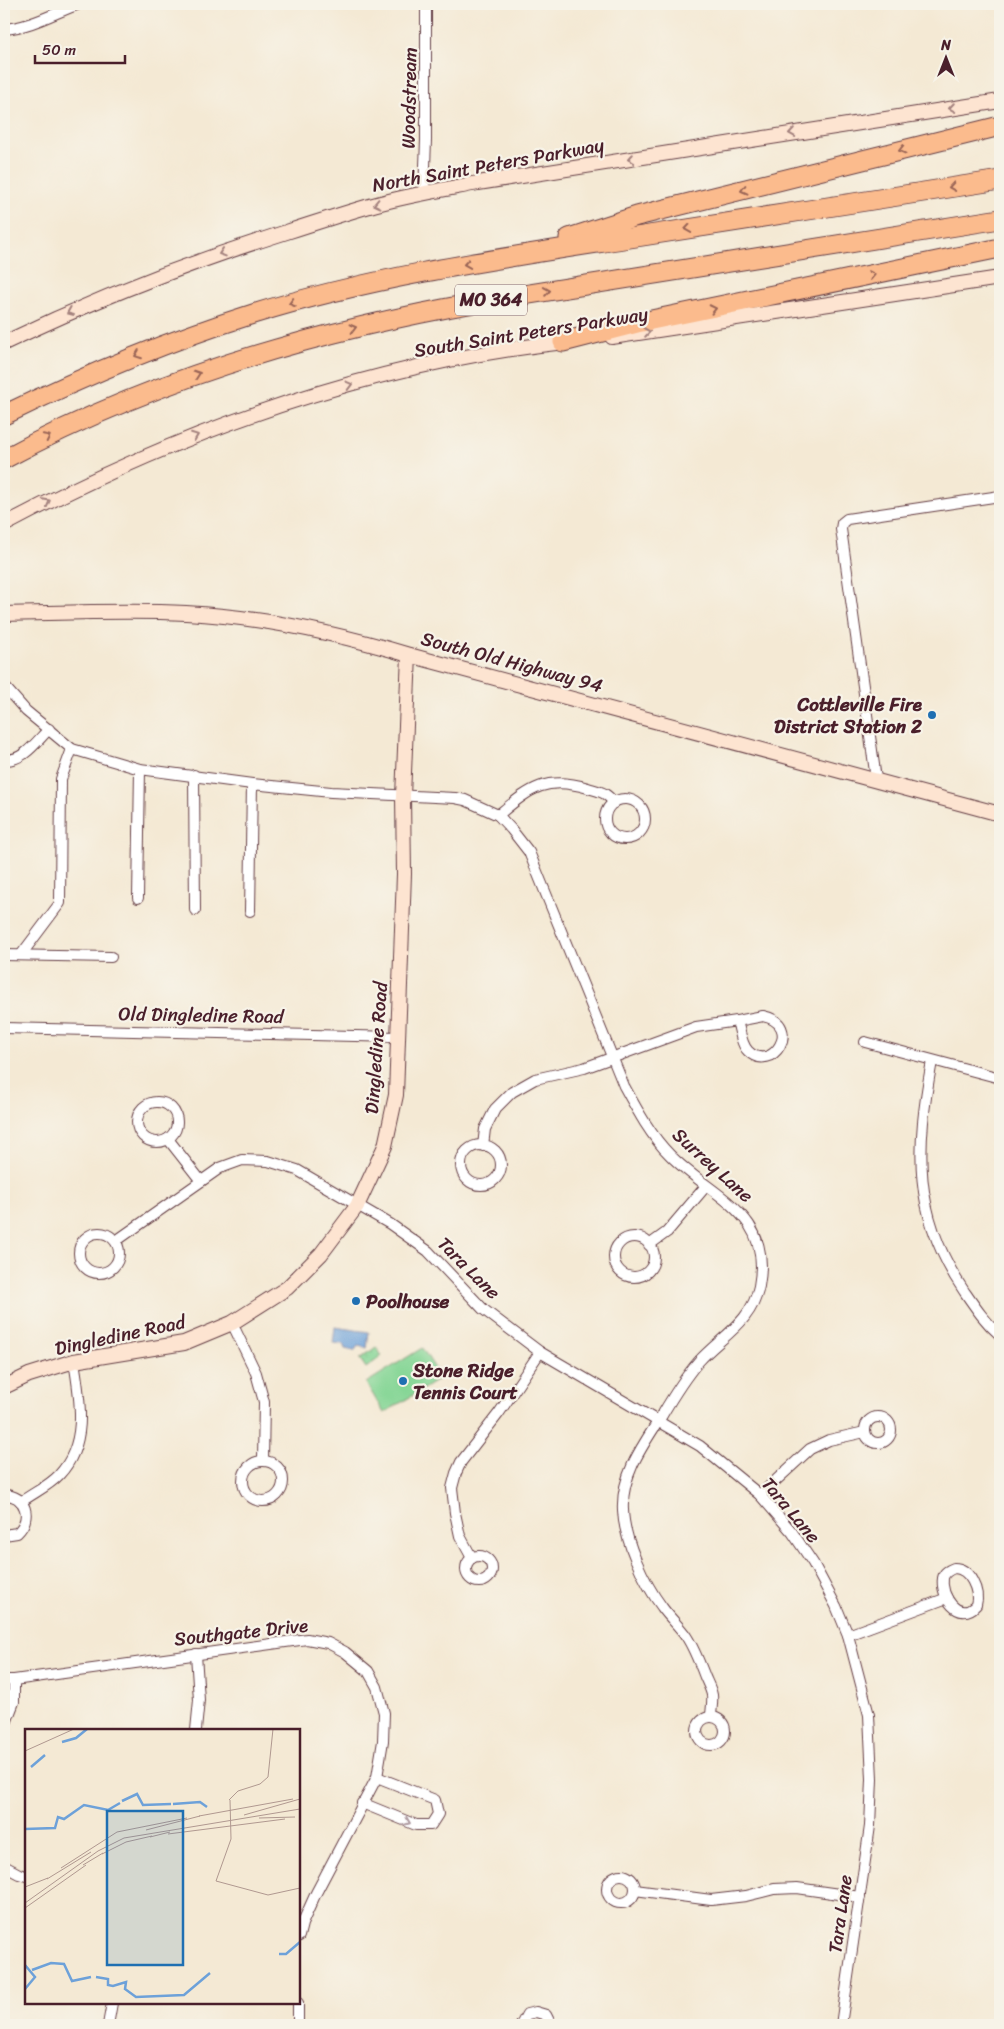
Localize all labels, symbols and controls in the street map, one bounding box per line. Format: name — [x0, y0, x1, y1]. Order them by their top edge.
scale bar — [35, 32, 125, 64]
north arrow — [922, 32, 972, 82]
text: N — [940, 33, 951, 58]
text: 50 m — [42, 37, 77, 63]
street label: Woodstream — [392, 47, 426, 149]
one-way arrow — [948, 103, 956, 113]
street label: North Saint Peters Parkway — [369, 128, 607, 202]
one-way arrow — [787, 128, 796, 138]
one-way arrow — [897, 144, 906, 155]
one-way arrow — [627, 153, 635, 164]
one-way arrow — [948, 182, 956, 192]
one-way arrow — [741, 184, 749, 194]
one-way arrow — [372, 198, 381, 209]
one-way arrow — [683, 223, 692, 233]
one-way arrow — [218, 248, 226, 258]
one-way arrow — [463, 259, 472, 269]
one-way arrow — [867, 270, 876, 281]
road number: MO 364 — [455, 284, 527, 316]
one-way arrow — [542, 287, 551, 297]
one-way arrow — [287, 297, 296, 308]
street label: South Saint Peters Parkway — [412, 297, 650, 367]
one-way arrow — [708, 304, 717, 314]
one-way arrow — [66, 306, 75, 316]
one-way arrow — [348, 323, 357, 334]
one-way arrow — [642, 328, 651, 338]
one-way arrow — [134, 349, 143, 359]
one-way arrow — [192, 370, 201, 380]
one-way arrow — [345, 380, 354, 391]
one-way arrow — [190, 432, 199, 442]
one-way arrow — [42, 434, 51, 444]
one-way arrow — [41, 498, 50, 508]
street label: South Old Highway 94 — [417, 622, 607, 702]
place label: Cottleville Fire District Station 2 — [774, 688, 923, 743]
marker: Cottleville Fire District Station 2 — [926, 709, 938, 721]
street label: Dingledine Road — [355, 979, 397, 1115]
street label: Old Dingledine Road — [118, 997, 285, 1033]
street label: Surrey Lane — [665, 1119, 762, 1211]
street label: Tara Lane — [429, 1228, 509, 1308]
place label: Poolhouse — [366, 1285, 450, 1318]
marker: Poolhouse — [350, 1295, 362, 1307]
street label: Dingledine Road — [52, 1305, 190, 1365]
place label: Stone Ridge Tennis Court — [412, 1354, 518, 1409]
marker: Stone Ridge Tennis Court — [397, 1375, 409, 1387]
street label: Tara Lane — [753, 1469, 829, 1551]
street label: Southgate Drive — [172, 1609, 310, 1655]
inset map — [25, 1729, 300, 2004]
one-way arrow — [403, 1816, 411, 1826]
street label: Tara Lane — [818, 1872, 862, 1955]

